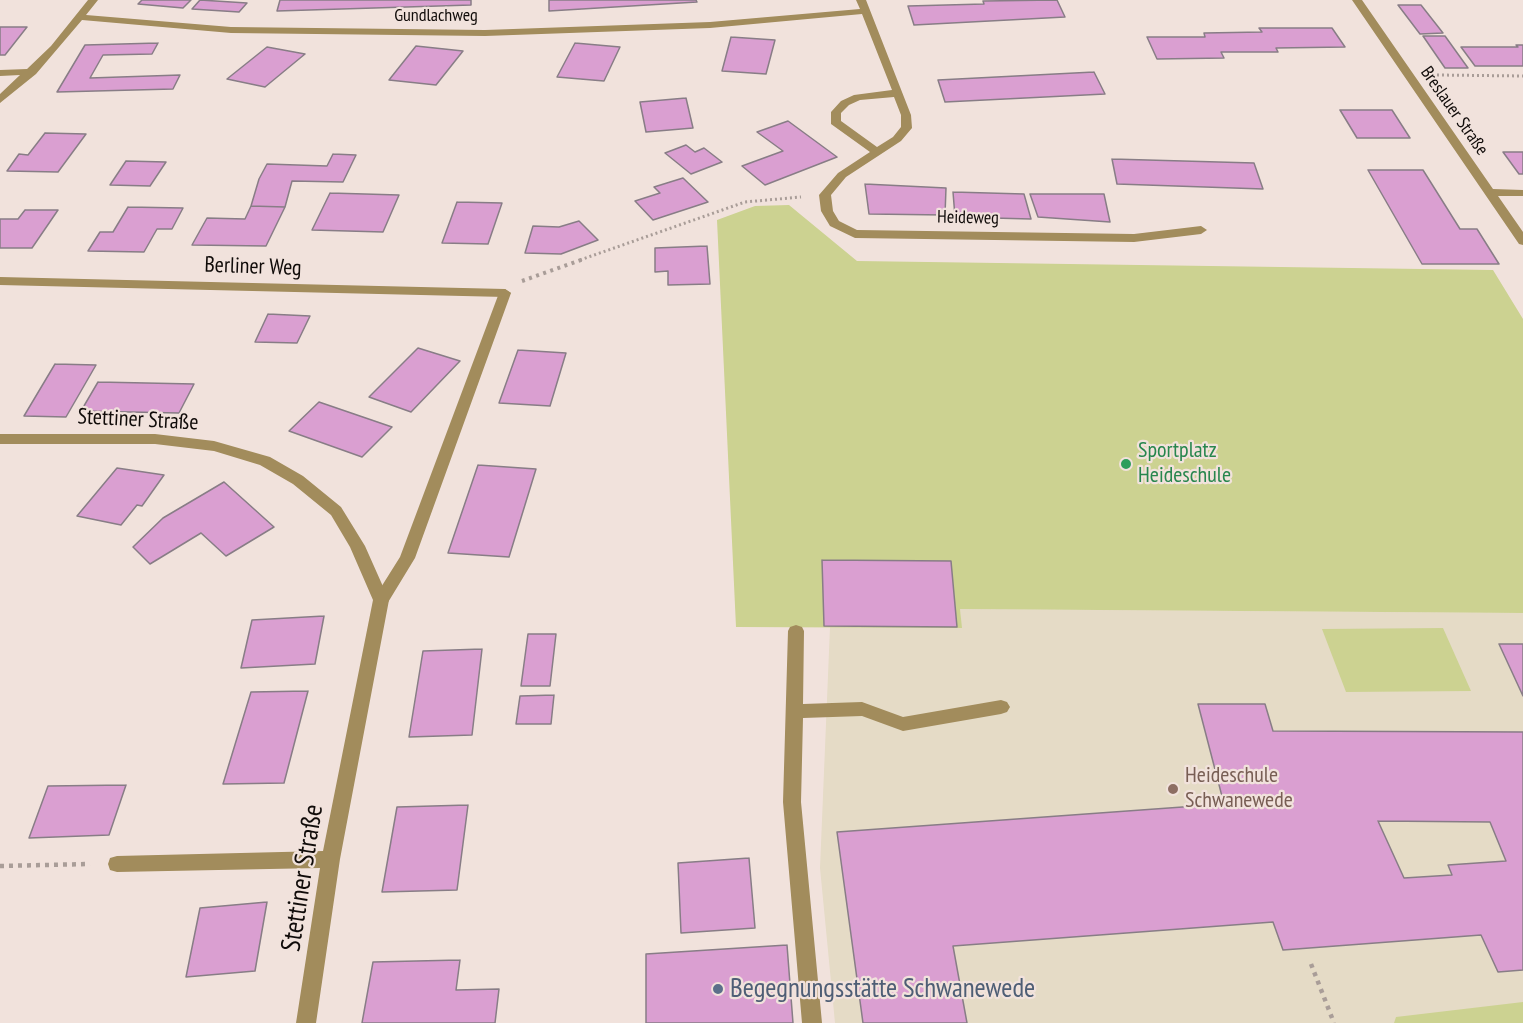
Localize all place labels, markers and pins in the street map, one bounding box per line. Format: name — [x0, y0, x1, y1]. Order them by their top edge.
place label: Sportplatz Heideschule — [1138, 438, 1231, 490]
marker: Sportplatz Heideschule — [1119, 457, 1133, 471]
place label: Heideschule Schwanewede — [1185, 763, 1293, 814]
marker: Heideschule Schwanewede — [1166, 782, 1180, 796]
place label: Begegnungsstätte Schwanewede — [730, 973, 1035, 1005]
marker: Begegnungsstätte Schwanewede — [711, 982, 725, 996]

